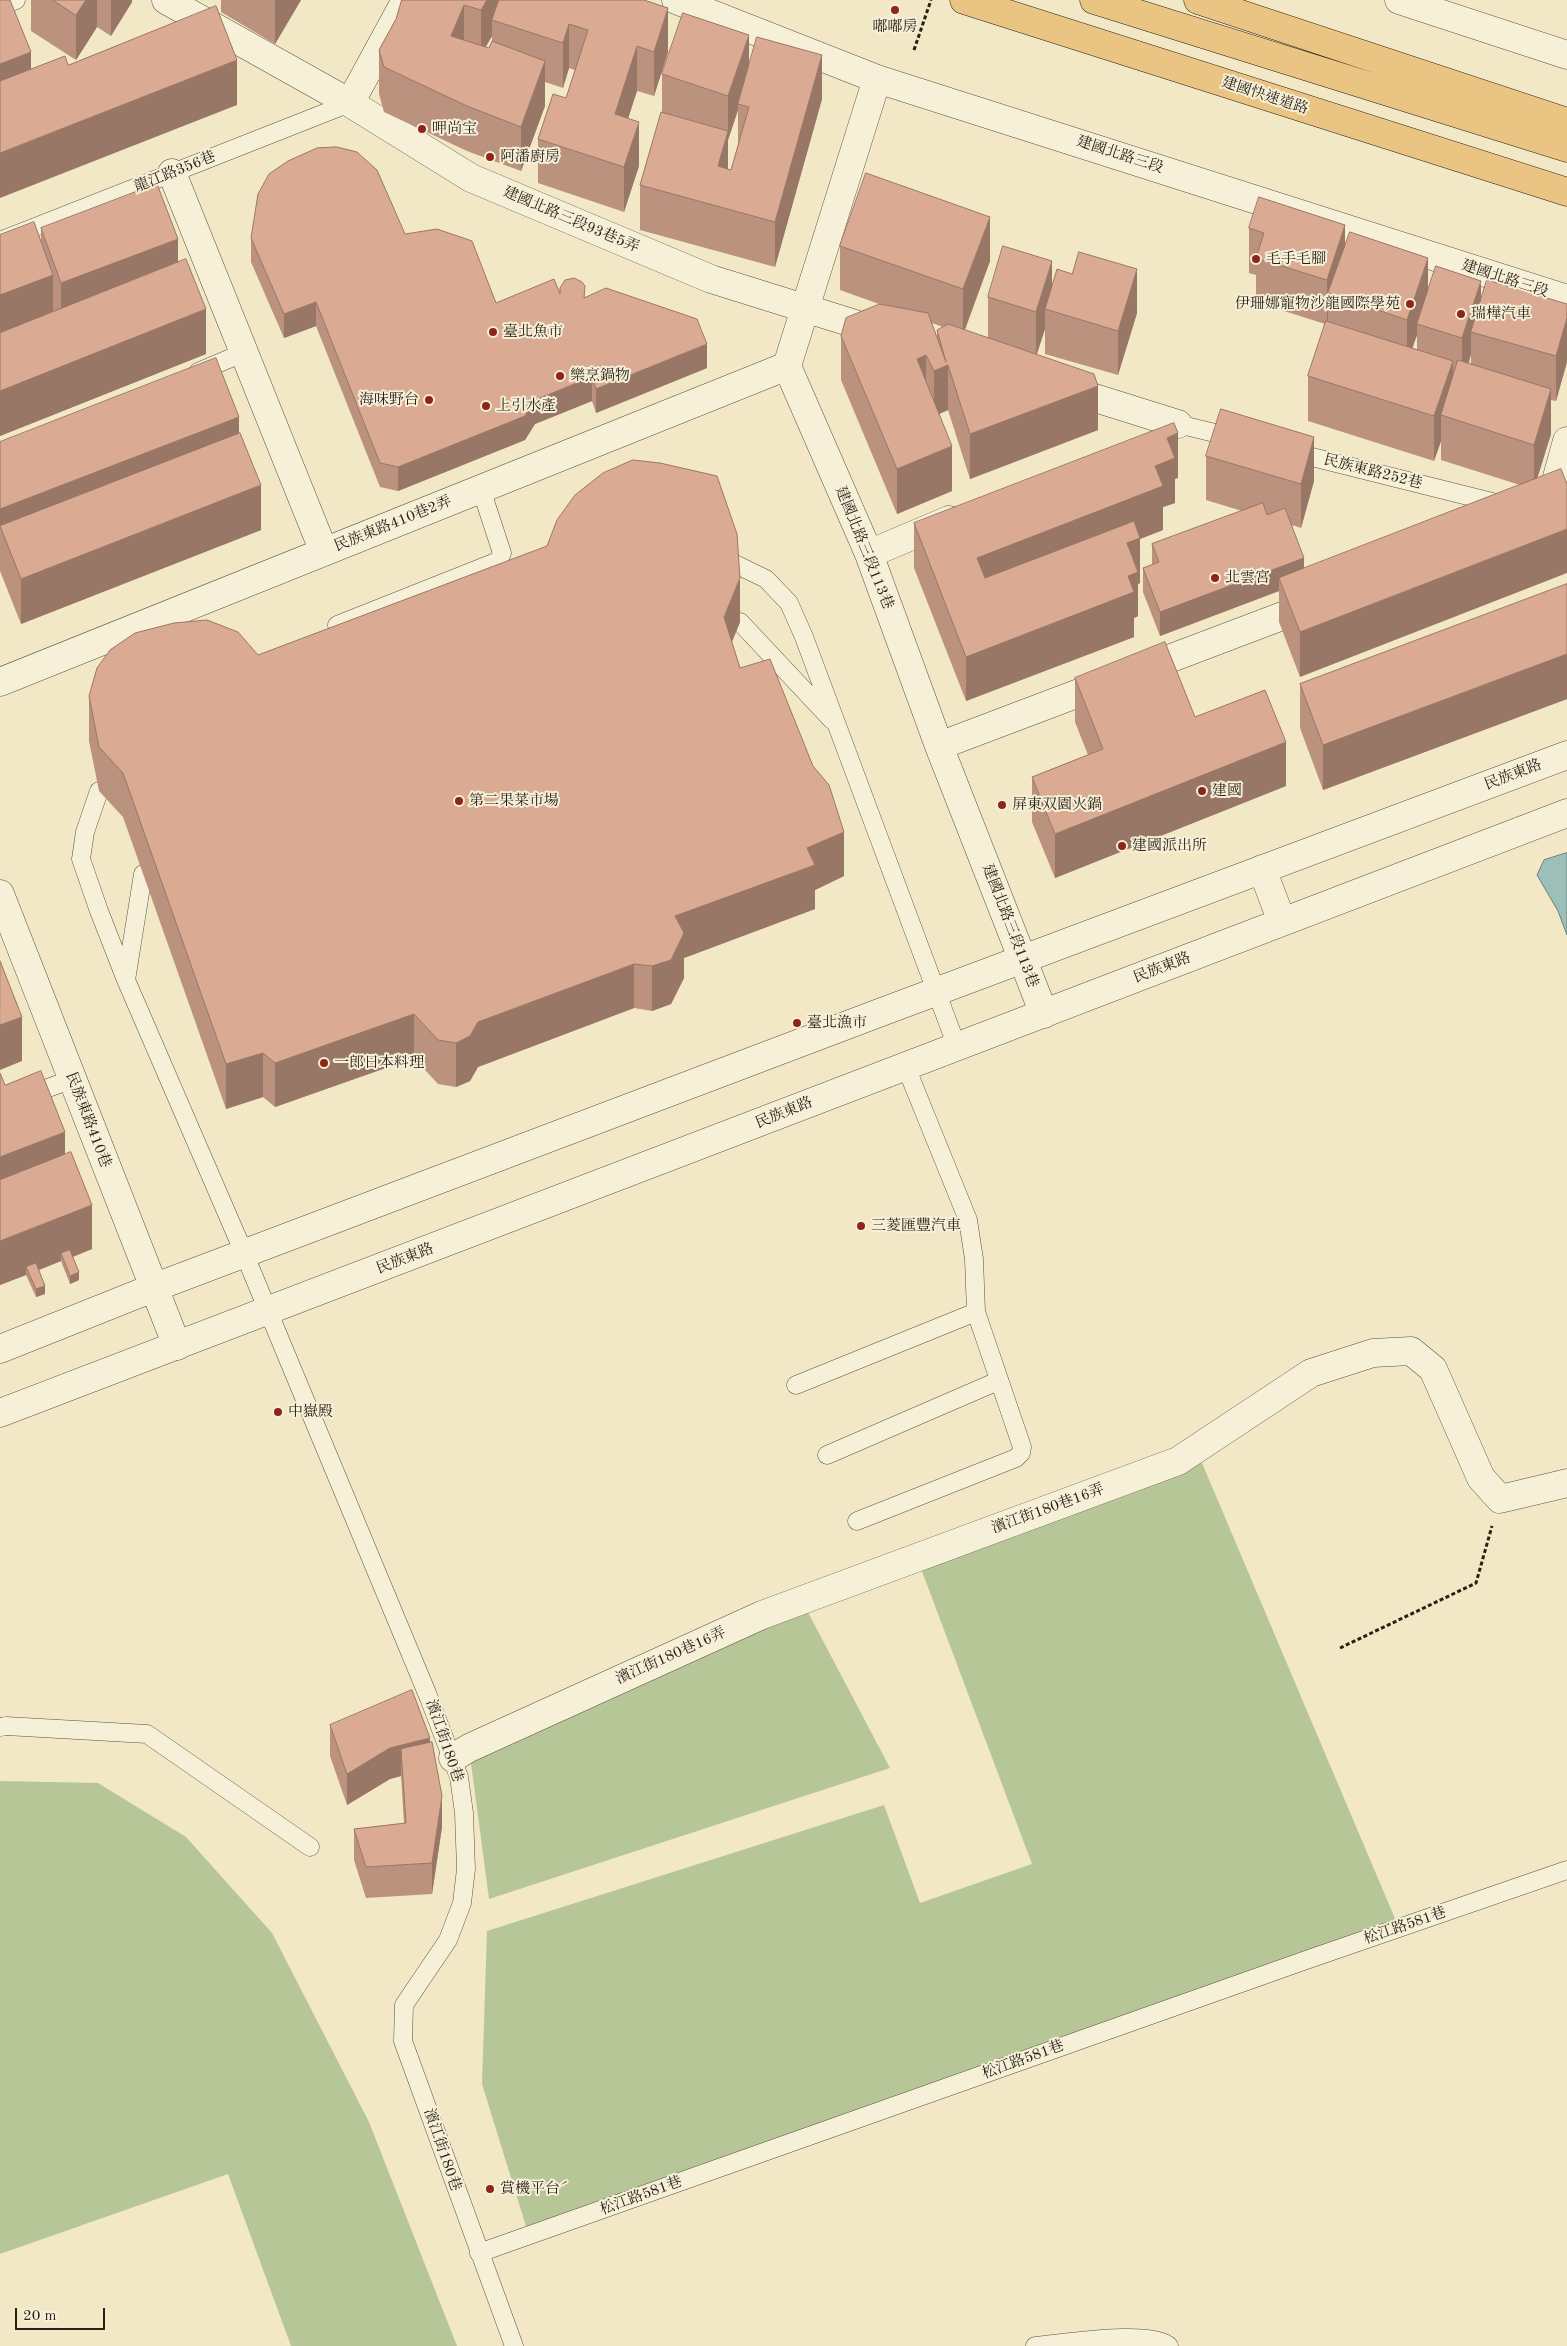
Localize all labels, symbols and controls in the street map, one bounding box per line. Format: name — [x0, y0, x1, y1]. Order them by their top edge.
marker: 嘟嘟房 — [889, 4, 901, 16]
place label: 嘟嘟房 — [873, 18, 917, 36]
street label: 建國快速道路 — [1219, 74, 1311, 118]
place label: 呷尚宝 — [432, 120, 477, 138]
marker: 呷尚宝 — [416, 123, 428, 135]
street label: 建國北路三段 — [1074, 133, 1166, 177]
street label: 龍江路356巷 — [132, 148, 218, 196]
place label: 阿潘廚房 — [500, 148, 560, 166]
marker: 阿潘廚房 — [484, 151, 496, 163]
street label: 建國北路三段93巷5弄 — [500, 183, 642, 257]
place label: 毛手毛腳 — [1266, 250, 1326, 268]
marker: 毛手毛腳 — [1250, 253, 1262, 265]
street label: 建國北路三段 — [1459, 257, 1551, 301]
place label: 伊珊娜寵物沙龍國際學苑 — [1235, 295, 1400, 313]
marker: 伊珊娜寵物沙龍國際學苑 — [1404, 298, 1416, 310]
place label: 瑞樺汽車 — [1471, 305, 1531, 323]
marker: 瑞樺汽車 — [1455, 308, 1467, 320]
place label: 臺北魚市 — [503, 323, 563, 341]
marker: 臺北魚市 — [487, 326, 499, 338]
place label: 樂烹鍋物 — [570, 367, 630, 385]
marker: 樂烹鍋物 — [554, 370, 566, 382]
place label: 海味野台 — [359, 391, 419, 409]
marker: 海味野台 — [423, 394, 435, 406]
place label: 上引水產 — [496, 397, 556, 415]
marker: 上引水產 — [480, 400, 492, 412]
street label: 民族東路252巷 — [1322, 451, 1424, 493]
street label: 建國北路三段113巷 — [831, 484, 897, 612]
street label: 民族東路410巷2弄 — [332, 492, 454, 556]
place label: 北雲宮 — [1225, 569, 1270, 587]
marker: 北雲宮 — [1209, 572, 1221, 584]
street label: 民族東路 — [1482, 756, 1544, 794]
place label: 建國 — [1212, 782, 1242, 800]
marker: 建國 — [1196, 785, 1208, 797]
place label: 第二果菜市場 — [469, 792, 559, 810]
marker: 第二果菜市場 — [453, 795, 465, 807]
place label: 屏東双園火鍋 — [1012, 796, 1102, 814]
marker: 屏東双園火鍋 — [996, 799, 1008, 811]
place label: 建國派出所 — [1132, 837, 1207, 855]
marker: 建國派出所 — [1116, 840, 1128, 852]
street label: 建國北路三段113巷 — [978, 862, 1042, 990]
street label: 民族東路 — [1131, 949, 1193, 987]
place label: 臺北漁市 — [807, 1014, 867, 1032]
marker: 臺北漁市 — [791, 1017, 803, 1029]
place label: 一郎日本料理 — [334, 1054, 424, 1072]
marker: 一郎日本料理 — [318, 1057, 330, 1069]
street label: 民族東路410巷 — [61, 1070, 115, 1170]
street label: 民族東路 — [753, 1093, 815, 1133]
place label: 三菱匯豐汽車 — [871, 1217, 961, 1235]
marker: 三菱匯豐汽車 — [855, 1220, 867, 1232]
street label: 民族東路 — [374, 1240, 436, 1278]
place label: 中嶽殿 — [288, 1403, 333, 1421]
marker: 中嶽殿 — [272, 1406, 284, 1418]
street label: 濱江街180巷16弄 — [989, 1480, 1107, 1538]
street label: 濱江街180巷16弄 — [613, 1624, 729, 1688]
street label: 濱江街180巷 — [421, 1697, 467, 1785]
street label: 松江路581巷 — [1361, 1903, 1449, 1949]
street label: 松江路581巷 — [979, 2037, 1067, 2083]
street label: 濱江街180巷 — [419, 2106, 465, 2194]
street label: 松江路581巷 — [597, 2173, 685, 2219]
place label: 賞機平台ˊ — [500, 2180, 569, 2198]
marker: 賞機平台ˊ — [484, 2183, 496, 2195]
scale bar — [18, 2298, 108, 2330]
text: 20 m — [23, 2309, 57, 2324]

